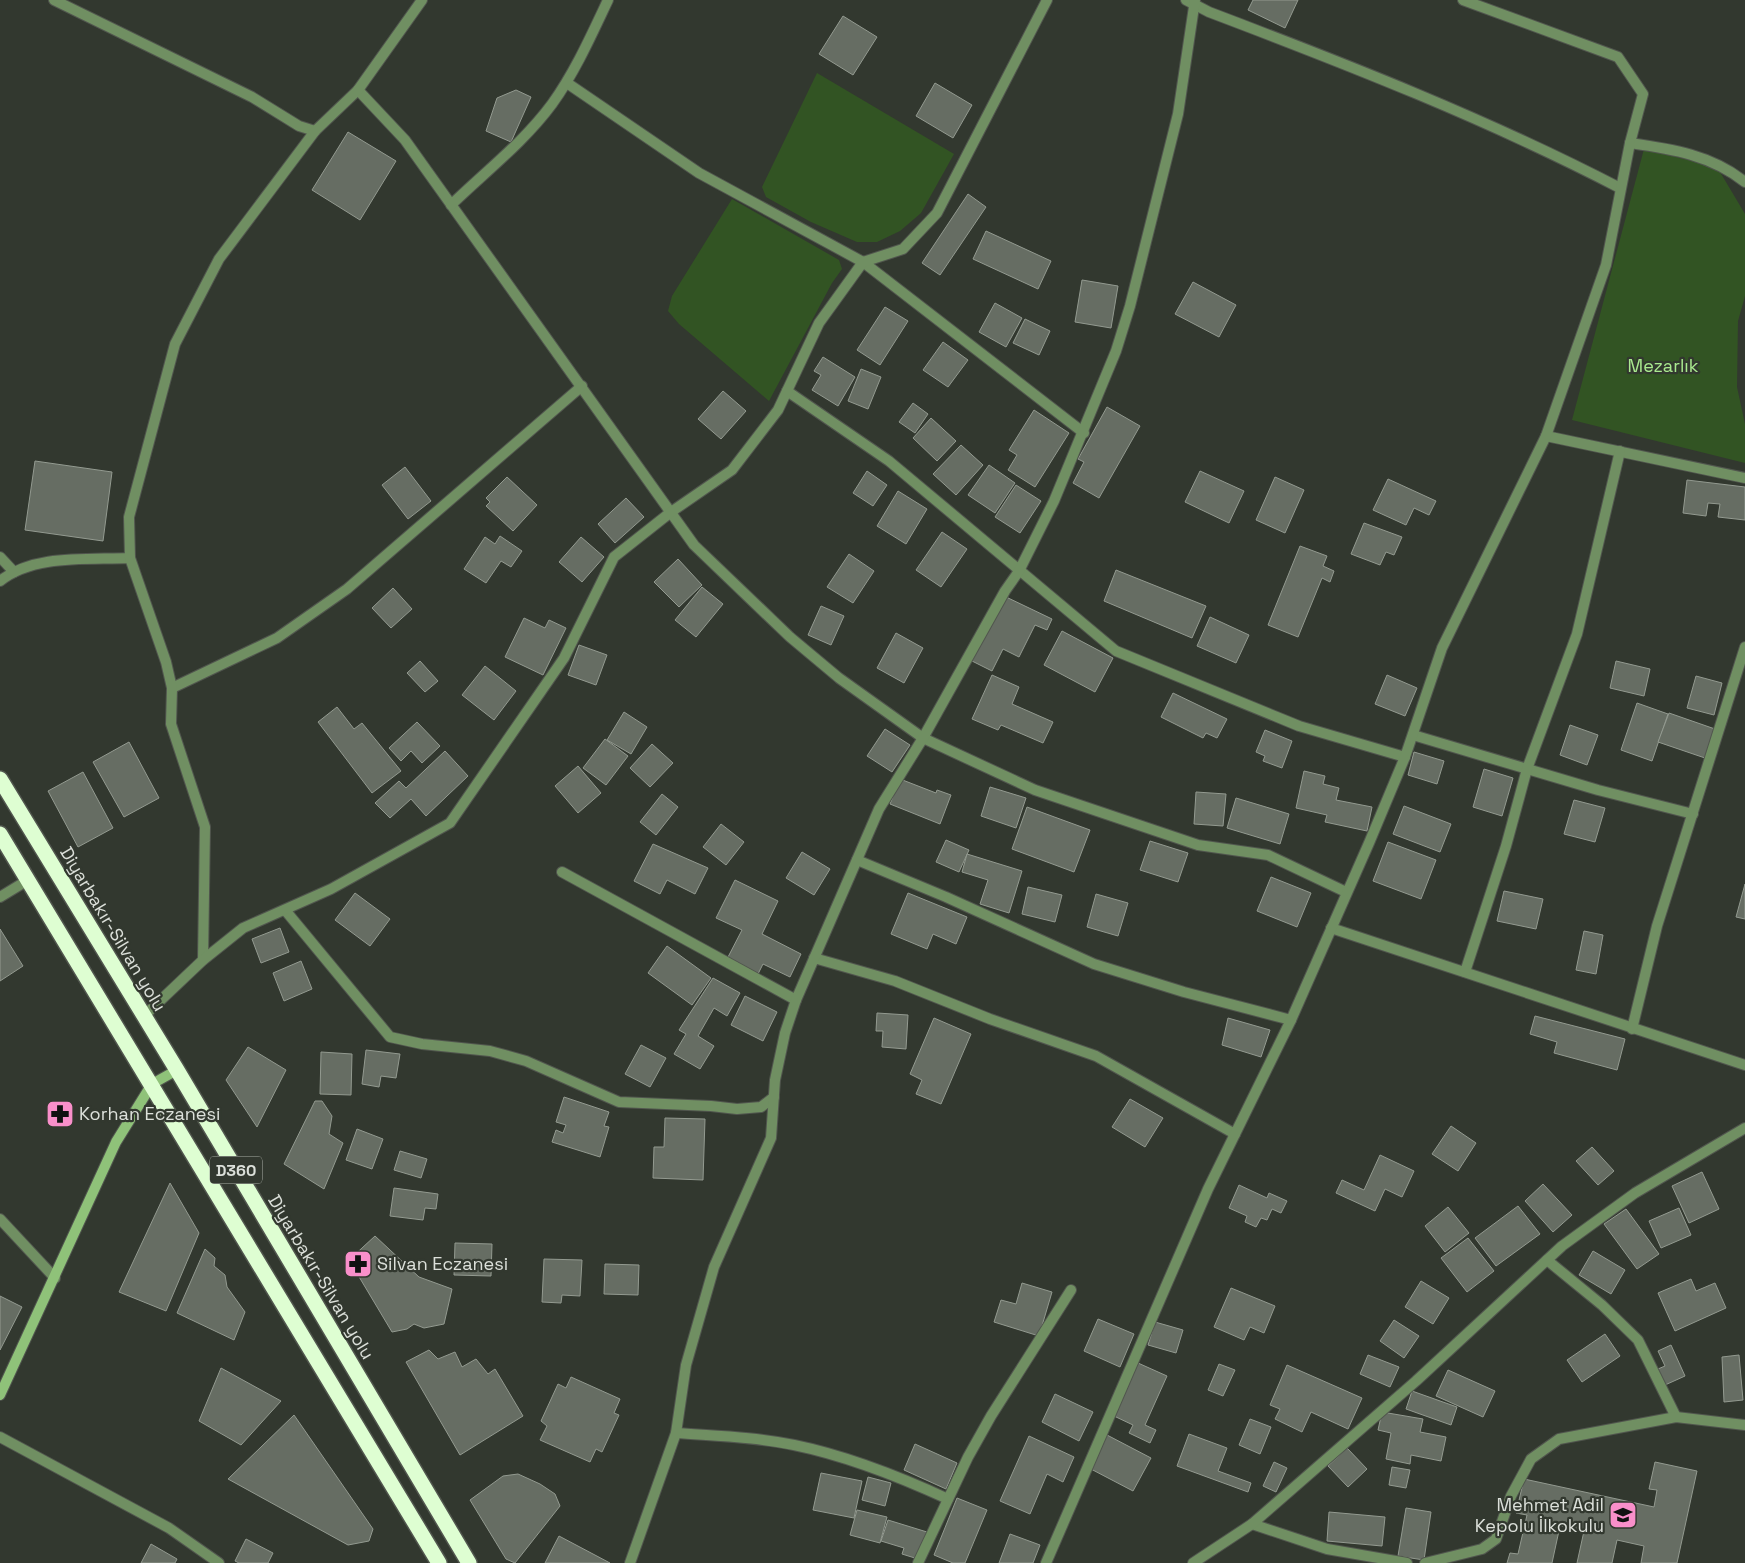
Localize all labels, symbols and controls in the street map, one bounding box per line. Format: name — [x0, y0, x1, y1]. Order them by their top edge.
park label: Mezarlık — [1628, 354, 1699, 377]
street label: Diyarbakır-Silvan yolu — [55, 842, 172, 1015]
pharmacy icon: Korhan Eczanesi — [45, 1099, 75, 1129]
place label: Korhan Eczanesi — [79, 1102, 220, 1125]
road number: D360 — [210, 1156, 262, 1184]
street label: Diyarbakır-Silvan yolu — [263, 1190, 380, 1363]
pharmacy icon: Silvan Eczanesi — [343, 1249, 373, 1279]
place label: Silvan Eczanesi — [377, 1252, 508, 1275]
place label: Mehmet Adil Kepolu İlkokulu — [1475, 1493, 1604, 1537]
school or university icon: Mehmet Adil Kepolu İlkokulu — [1608, 1500, 1638, 1530]

